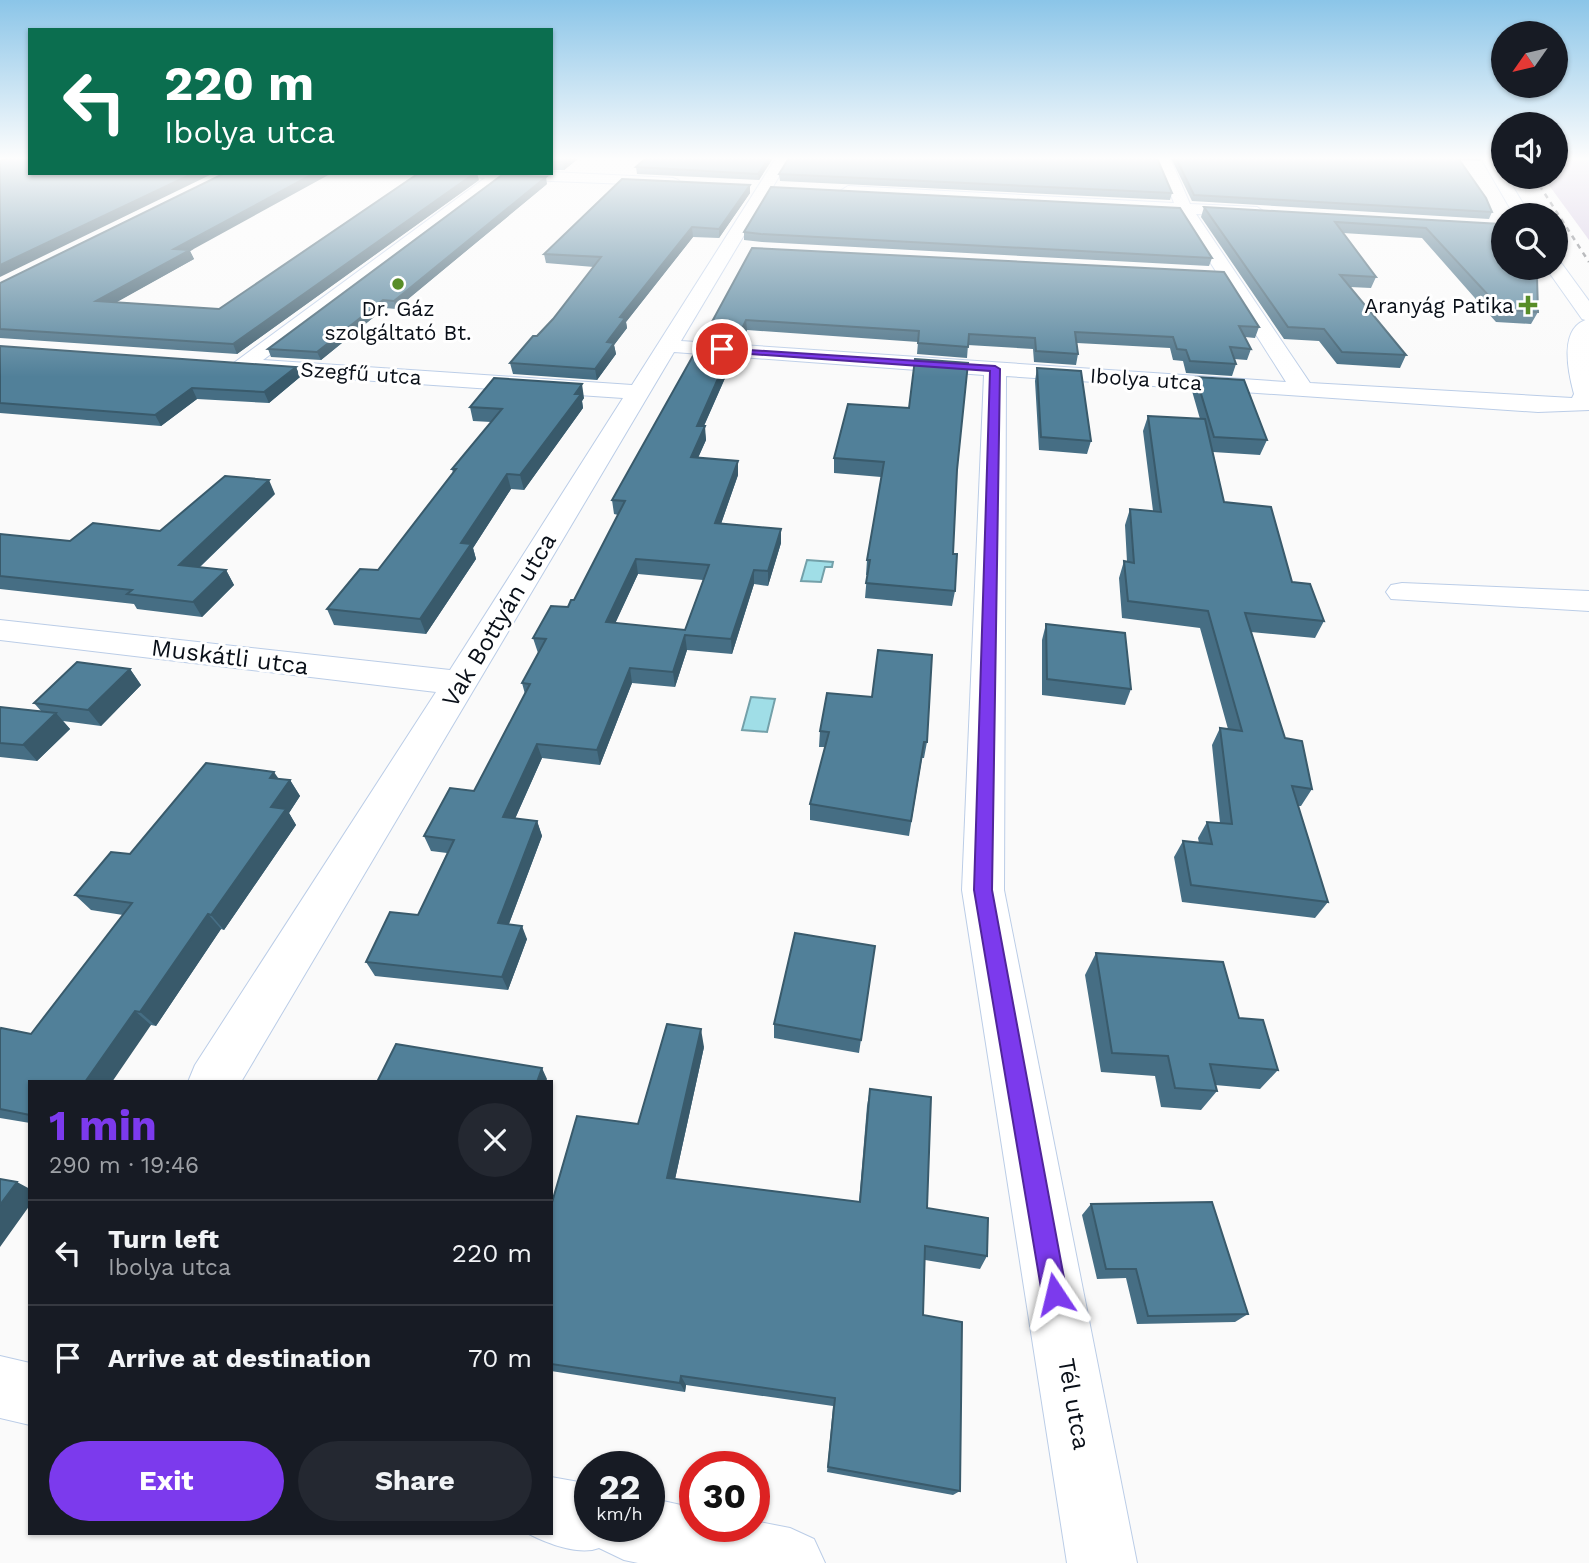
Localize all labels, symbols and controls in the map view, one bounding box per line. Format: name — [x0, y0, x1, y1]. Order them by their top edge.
north arrow — [1491, 21, 1568, 98]
map controls — [1491, 21, 1568, 280]
text: 220 m — [164, 54, 314, 112]
icon: left — [49, 56, 140, 147]
button: sound — [1491, 112, 1568, 189]
text: Ibolya utca — [164, 113, 335, 151]
button: search — [1491, 203, 1568, 280]
marker: Dr. Gáz szolgáltató Bt. — [390, 276, 406, 292]
place label: Aranyág Patika — [1364, 293, 1514, 318]
place label: Dr. Gáz szolgáltató Bt. — [324, 296, 472, 345]
marker: Aranyág Patika — [1520, 297, 1536, 313]
pin — [692, 319, 752, 379]
icon: arrive — [703, 330, 741, 368]
street label: Szegfű utca — [300, 356, 423, 390]
street label: Ibolya utca — [1089, 363, 1203, 395]
street label: Vak Bottyán utca — [436, 528, 562, 712]
street label: Muskátli utca — [150, 633, 310, 681]
text: 1 min — [49, 1101, 157, 1150]
button: close — [458, 1103, 532, 1177]
text: 290 m · 19:46 — [49, 1152, 199, 1179]
text: Turn left — [108, 1224, 219, 1254]
icon: left — [49, 1234, 87, 1272]
text: 220 m — [452, 1238, 532, 1268]
text: Ibolya utca — [108, 1254, 231, 1281]
position arrow — [1018, 1257, 1092, 1331]
icon: arrive — [49, 1339, 87, 1377]
text: Arrive at destination — [108, 1343, 371, 1373]
text: 70 m — [468, 1343, 532, 1373]
street label: Tél utca — [1052, 1356, 1096, 1452]
button: Exit — [49, 1441, 284, 1521]
button: Share — [298, 1441, 532, 1521]
speed limit sign: 30 — [679, 1451, 770, 1542]
text: 22 — [599, 1466, 640, 1508]
text: km/h — [596, 1503, 643, 1524]

